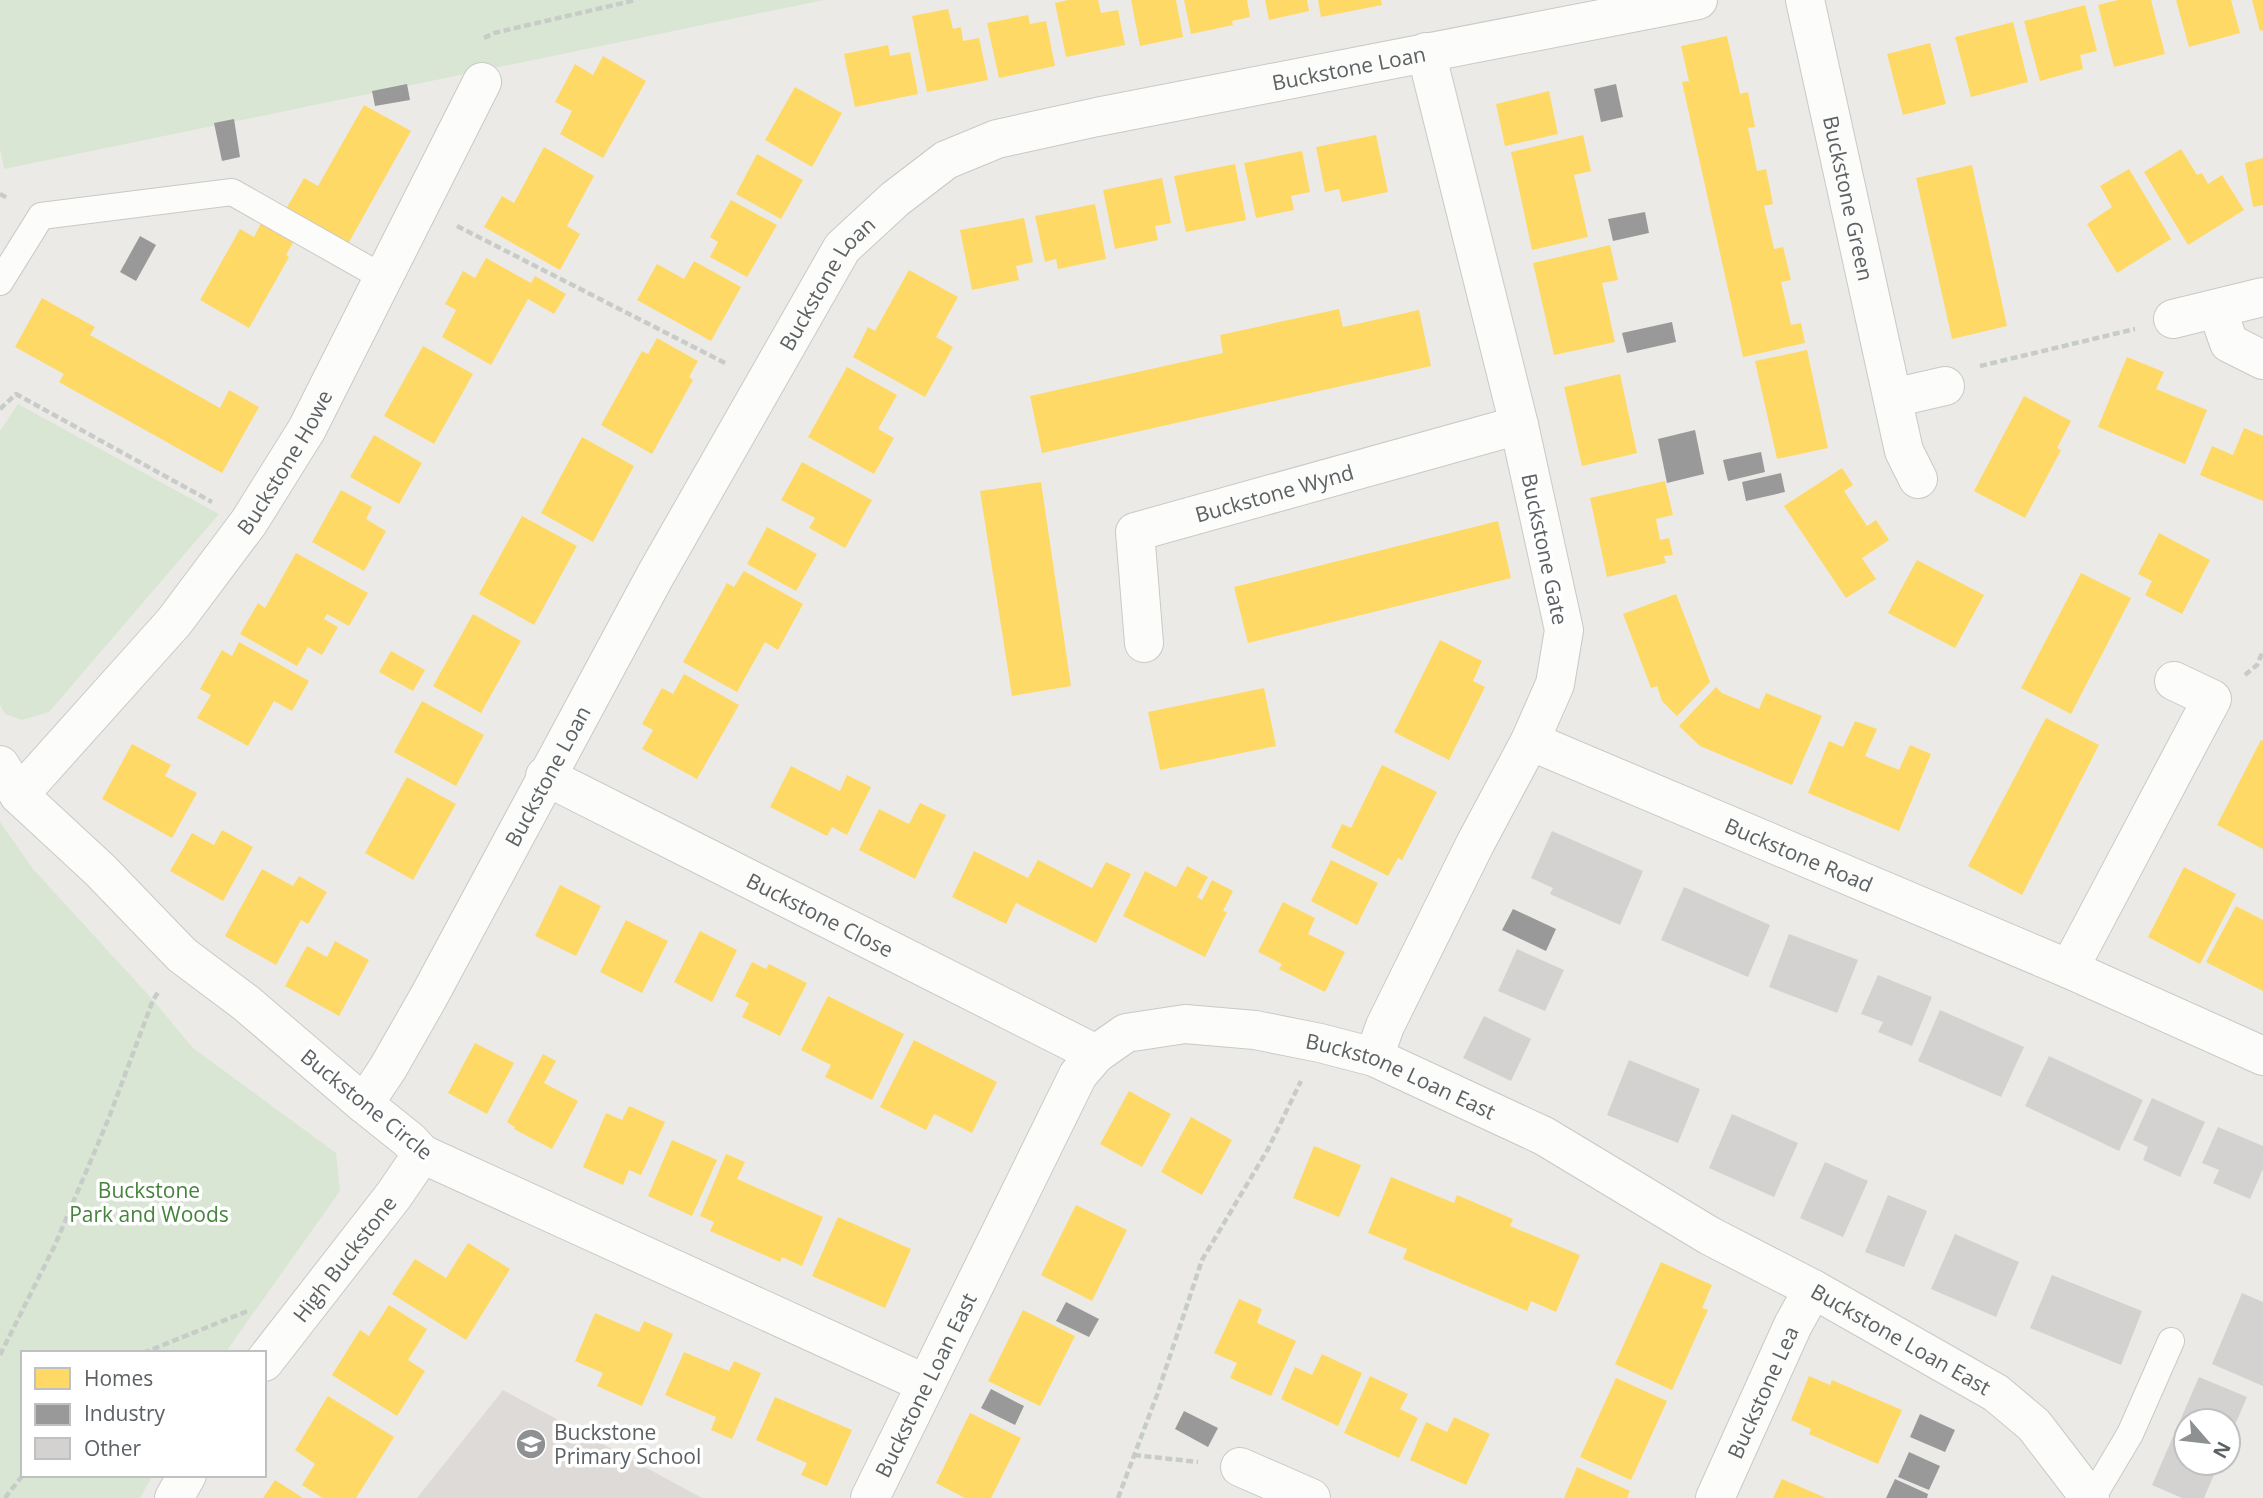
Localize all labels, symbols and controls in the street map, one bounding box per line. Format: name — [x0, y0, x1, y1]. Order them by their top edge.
street label: Buckstone Loan — [1269, 39, 1428, 97]
street label: Buckstone Green — [1817, 113, 1880, 283]
street label: Buckstone Loan — [773, 210, 881, 355]
street label: Buckstone Howe — [230, 385, 338, 540]
street label: Buckstone Wynd — [1192, 458, 1357, 529]
street label: Buckstone Gate — [1515, 471, 1575, 627]
street label: Buckstone Loan — [498, 701, 597, 851]
street label: Buckstone Road — [1721, 811, 1877, 898]
street label: Buckstone Close — [742, 866, 898, 963]
street label: Buckstone Loan East — [1303, 1027, 1500, 1126]
street label: Buckstone Circle — [295, 1042, 439, 1166]
park label: Buckstone Park and Woods — [69, 1176, 229, 1228]
street label: High Buckstone — [286, 1190, 403, 1328]
street label: Buckstone Loan East — [1806, 1277, 1996, 1401]
street label: Buckstone Loan East — [868, 1288, 983, 1482]
street label: Buckstone Lea — [1721, 1322, 1805, 1463]
legend — [21, 1351, 266, 1477]
text: Homes — [84, 1364, 153, 1392]
text: Industry — [84, 1399, 166, 1427]
north arrow — [2172, 1407, 2242, 1477]
place label: Buckstone Primary School — [554, 1418, 701, 1470]
school or university icon: Buckstone Primary School — [514, 1427, 548, 1461]
text: Other — [84, 1434, 141, 1462]
text: N — [2207, 1437, 2237, 1463]

